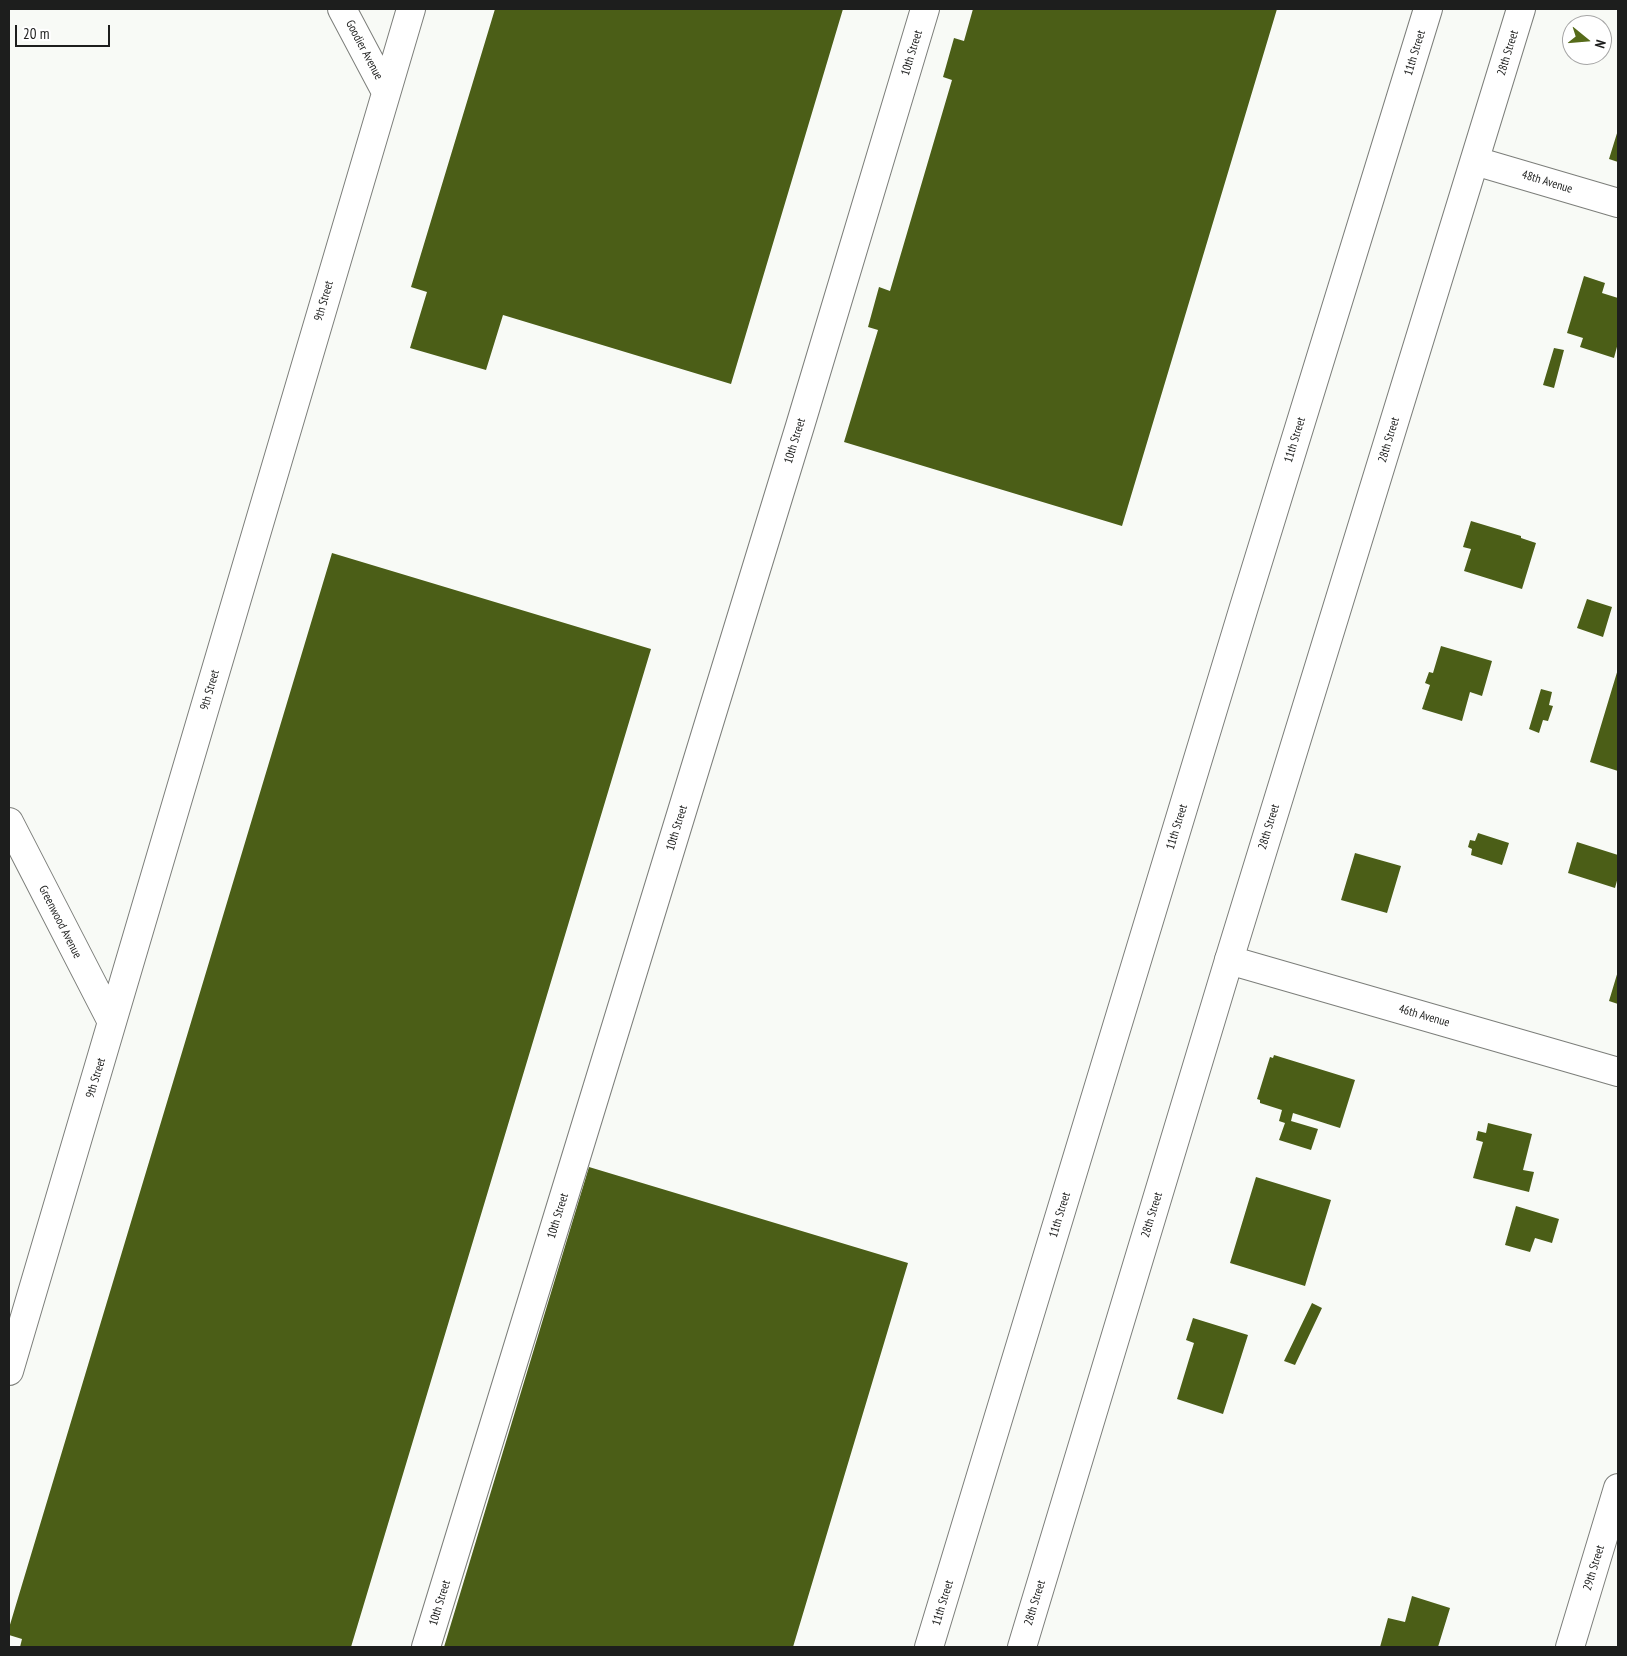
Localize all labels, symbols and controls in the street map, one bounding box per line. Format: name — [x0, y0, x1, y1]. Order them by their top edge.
scale bar — [18, 15, 112, 47]
north arrow — [1562, 15, 1612, 65]
street label: Goodier Avenue — [342, 18, 386, 82]
text: 20 m — [23, 24, 49, 43]
street label: 10th Street — [898, 29, 926, 77]
street label: 11th Street — [1401, 29, 1429, 77]
street label: 28th Street — [1494, 29, 1522, 77]
text: N — [1591, 38, 1610, 50]
street label: 48th Avenue — [1520, 167, 1574, 197]
street label: 9th Street — [311, 279, 337, 323]
street label: 11th Street — [1281, 416, 1309, 464]
street label: 28th Street — [1375, 416, 1403, 464]
street label: 10th Street — [781, 417, 809, 465]
street label: 9th Street — [197, 668, 223, 712]
street label: 11th Street — [1163, 803, 1191, 851]
street label: 28th Street — [1255, 803, 1283, 851]
street label: 10th Street — [663, 804, 691, 852]
street label: Greenwood Avenue — [35, 883, 85, 961]
street label: 46th Avenue — [1397, 1002, 1451, 1030]
street label: 9th Street — [83, 1056, 109, 1100]
street label: 11th Street — [1046, 1191, 1074, 1239]
street label: 28th Street — [1138, 1191, 1166, 1239]
street label: 10th Street — [544, 1192, 572, 1240]
street label: 29th Street — [1580, 1544, 1608, 1592]
street label: 10th Street — [426, 1579, 454, 1627]
street label: 11th Street — [929, 1579, 957, 1627]
street label: 28th Street — [1021, 1579, 1049, 1627]

